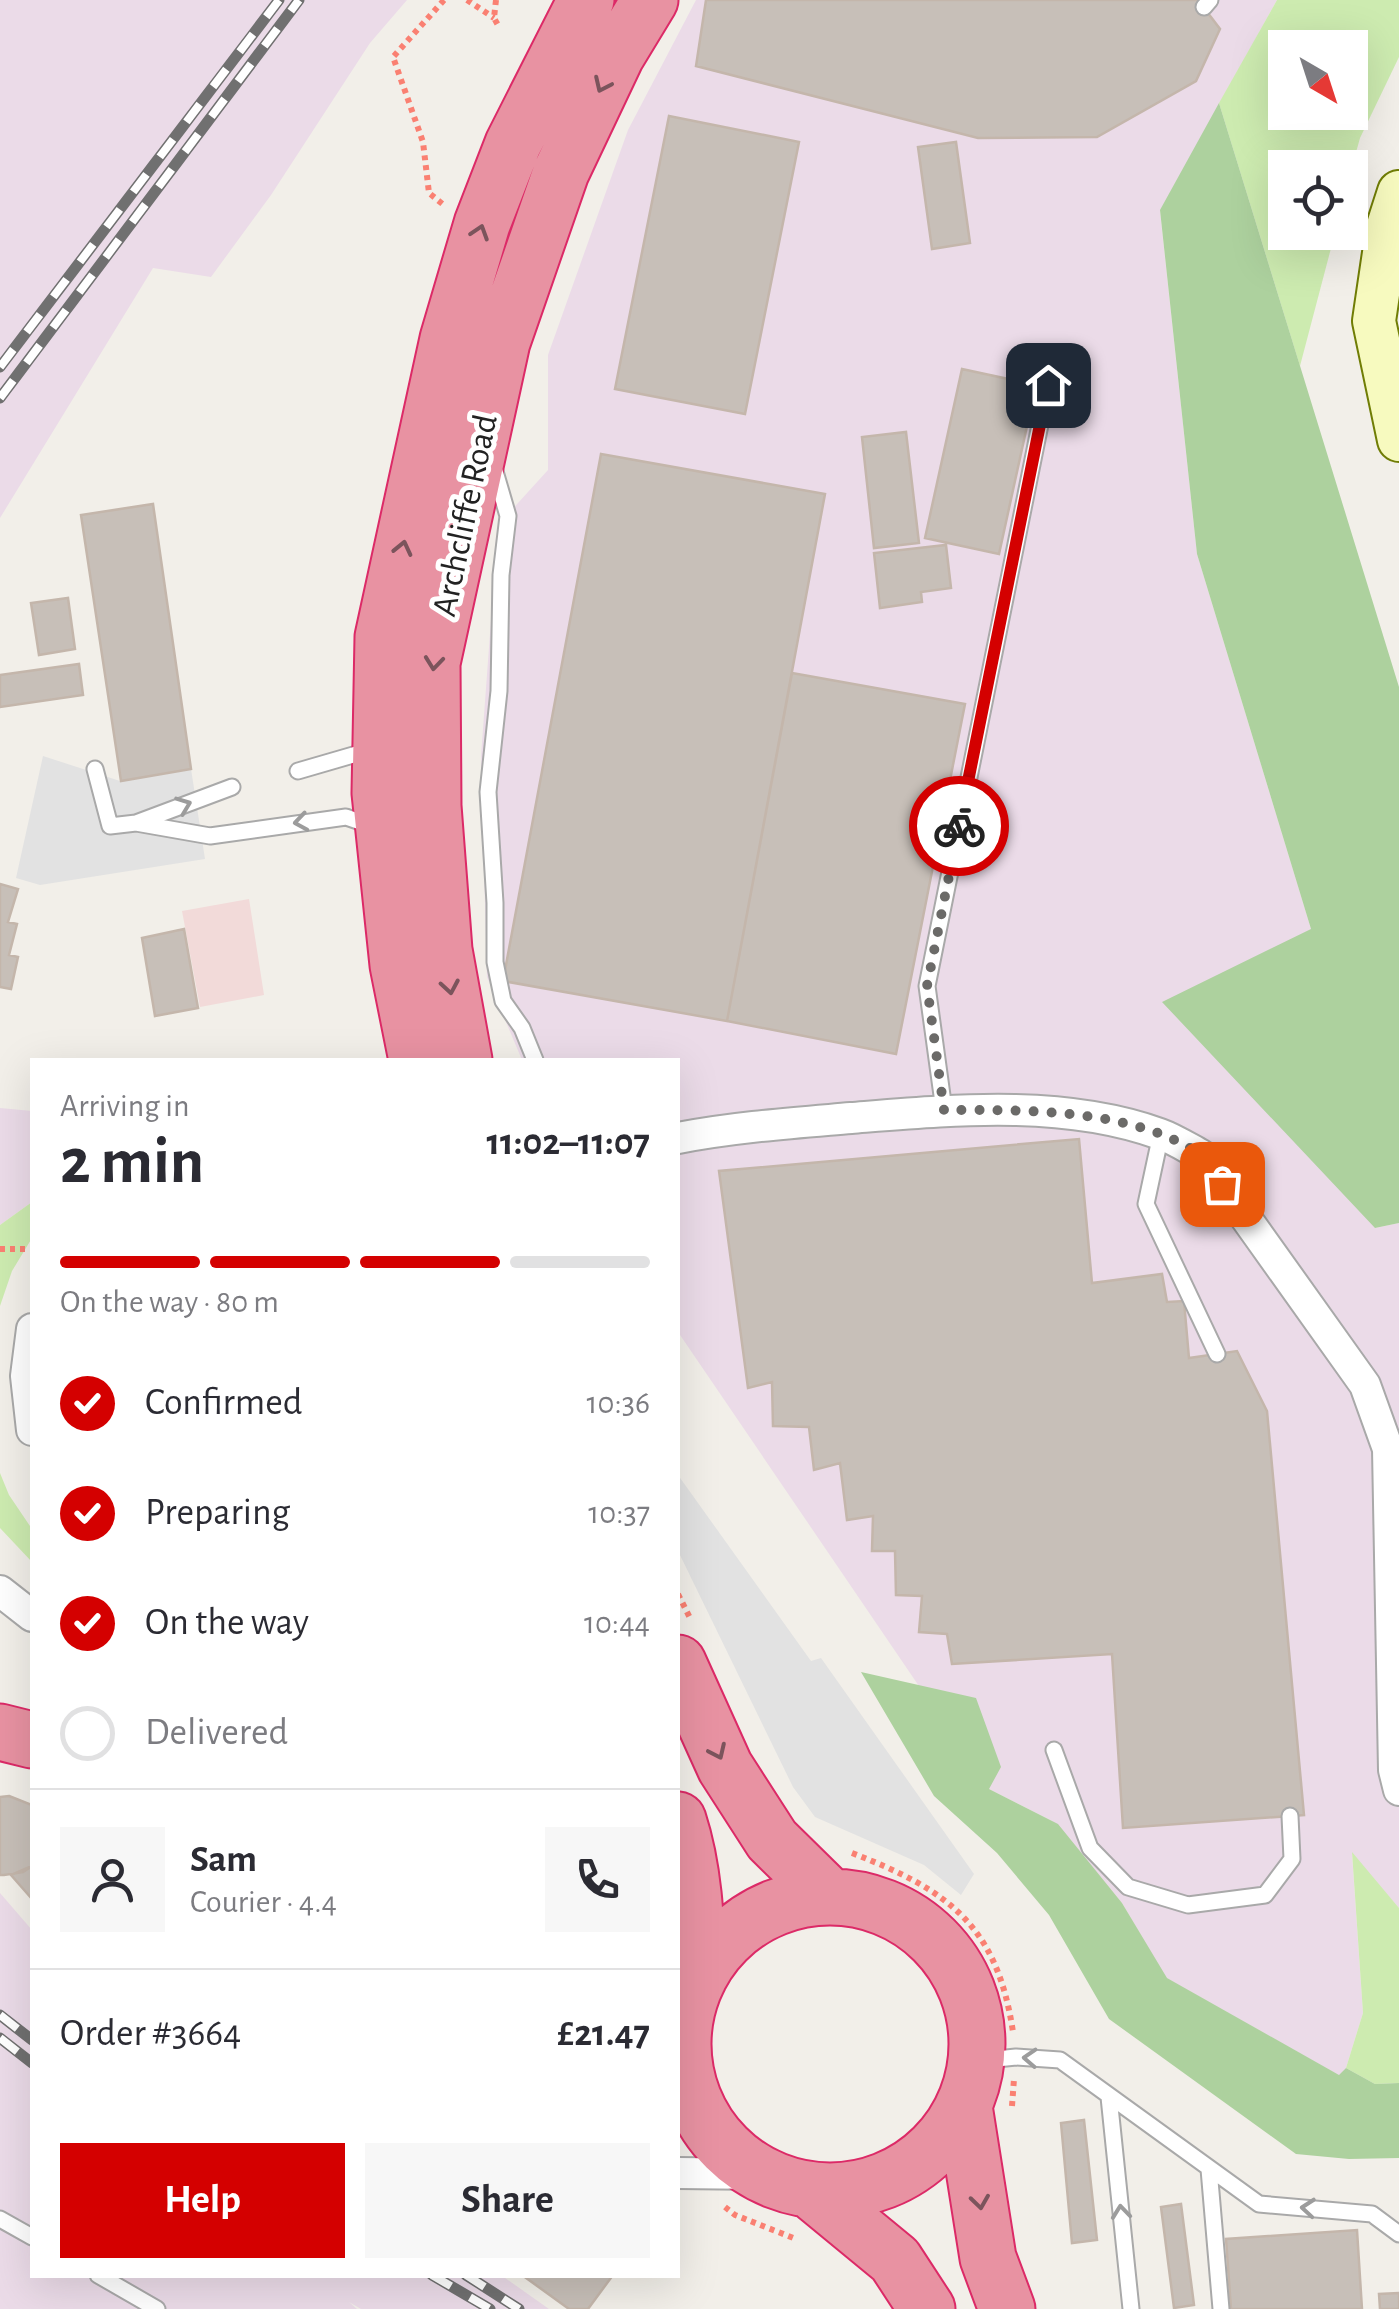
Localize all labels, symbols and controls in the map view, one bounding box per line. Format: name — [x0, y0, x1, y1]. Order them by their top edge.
north arrow — [1268, 30, 1368, 130]
map controls — [1268, 30, 1368, 250]
one-way arrow — [595, 75, 615, 93]
button: locate — [1268, 150, 1368, 250]
one-way arrow — [469, 225, 489, 242]
pin — [1006, 343, 1091, 428]
icon: home — [1021, 358, 1076, 413]
street label: Archcliffe Road — [427, 411, 504, 619]
one-way arrow — [391, 539, 412, 556]
one-way arrow — [424, 655, 445, 671]
courier — [909, 776, 1009, 876]
one-way arrow — [174, 797, 192, 817]
icon: bike — [932, 799, 987, 854]
one-way arrow — [292, 811, 309, 832]
one-way arrow — [439, 979, 460, 995]
text: Arriving in — [60, 1090, 189, 1122]
text: 11:02–11:07 — [486, 1124, 650, 1162]
text: 2 min — [60, 1130, 204, 1195]
pin — [1180, 1142, 1265, 1227]
icon: bag — [1195, 1157, 1250, 1212]
text: On the way · 80 m — [60, 1286, 279, 1318]
icon: check — [60, 1376, 115, 1431]
text: Confirmed — [145, 1384, 302, 1422]
text: 10:36 — [587, 1387, 650, 1419]
icon: check — [60, 1486, 115, 1541]
text: Preparing — [145, 1494, 290, 1532]
text: 10:37 — [588, 1497, 650, 1529]
icon: check — [60, 1596, 115, 1651]
text: On the way — [145, 1604, 309, 1642]
text: 10:44 — [584, 1607, 650, 1639]
text: Delivered — [145, 1714, 288, 1752]
one-way arrow — [706, 1742, 726, 1760]
button: person — [60, 1827, 165, 1932]
button: phone — [545, 1827, 650, 1932]
text: Sam — [190, 1841, 257, 1879]
text: Courier · 4.4 — [190, 1886, 337, 1918]
text: Order #3664 — [60, 2015, 241, 2053]
text: £21.47 — [557, 2015, 650, 2053]
one-way arrow — [1022, 2048, 1038, 2069]
button: Help — [60, 2143, 345, 2258]
button: Share — [365, 2143, 650, 2258]
one-way arrow — [969, 2194, 990, 2210]
one-way arrow — [1300, 2198, 1316, 2220]
one-way arrow — [1111, 2204, 1132, 2220]

